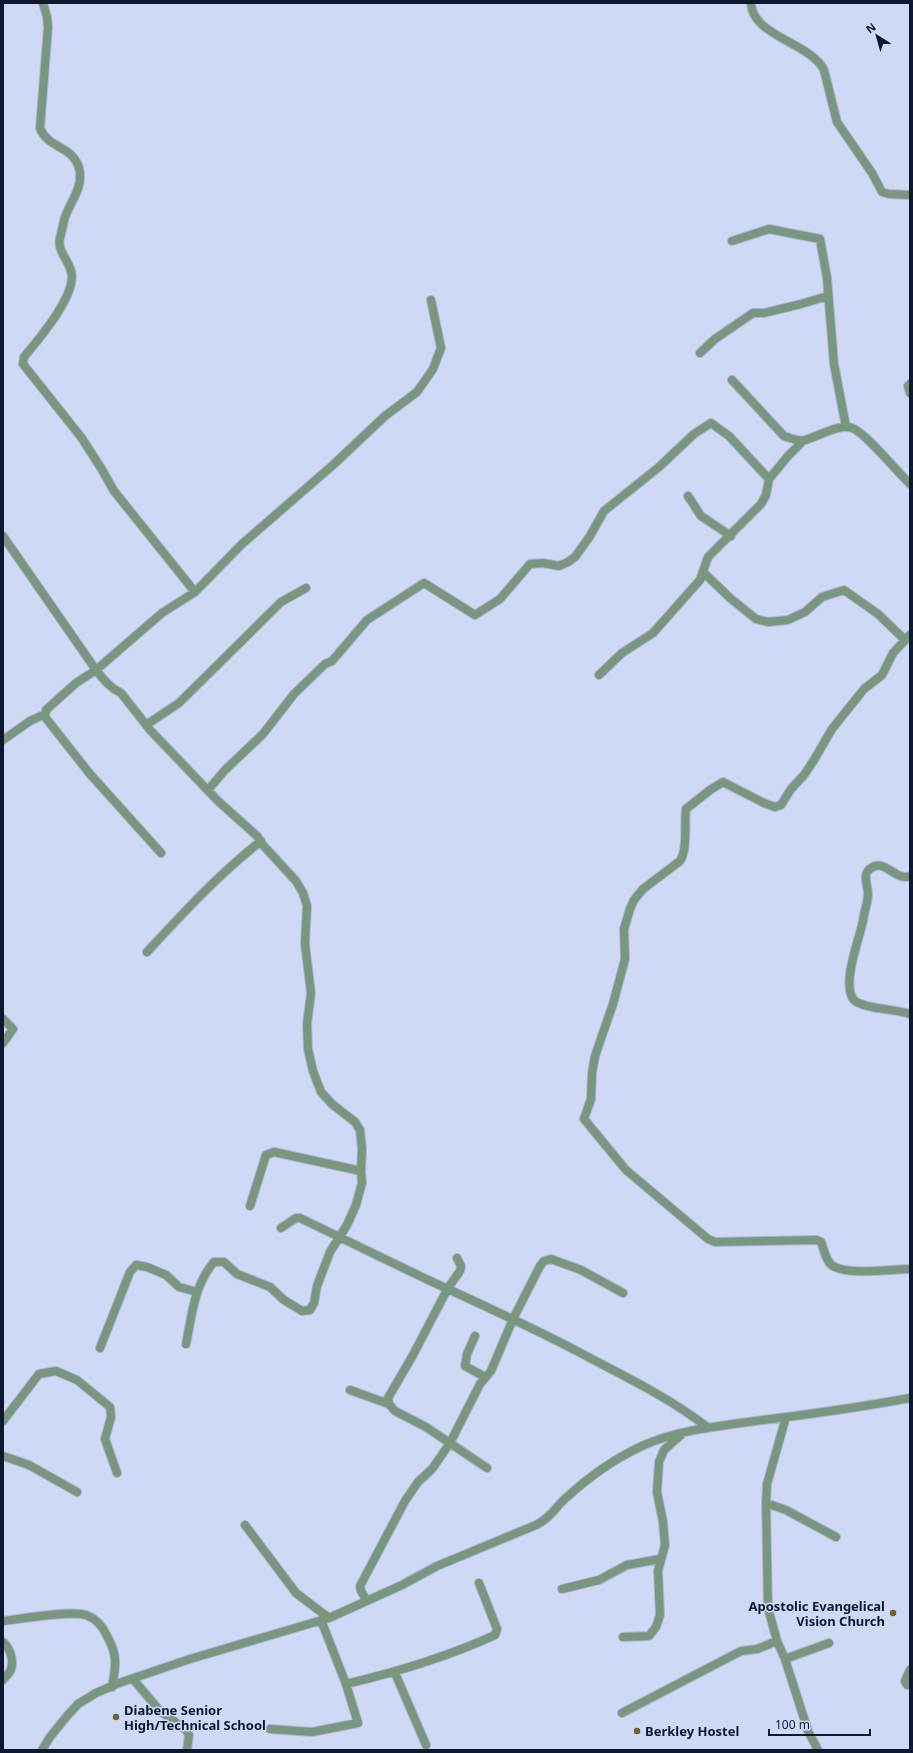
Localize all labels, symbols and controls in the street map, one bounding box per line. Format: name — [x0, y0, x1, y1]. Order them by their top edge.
north arrow — [857, 16, 897, 56]
text: N — [863, 19, 879, 36]
place label: Apostolic Evangelical Vision Church — [748, 1597, 885, 1630]
marker: Apostolic Evangelical Vision Church — [888, 1608, 898, 1618]
place label: Diabene Senior High/Technical School — [124, 1701, 266, 1734]
scale bar — [769, 1711, 870, 1737]
marker: Diabene Senior High/Technical School — [111, 1712, 121, 1722]
text: 100 m — [775, 1716, 810, 1733]
place label: Berkley Hostel — [645, 1722, 739, 1740]
marker: Berkley Hostel — [632, 1726, 642, 1736]

